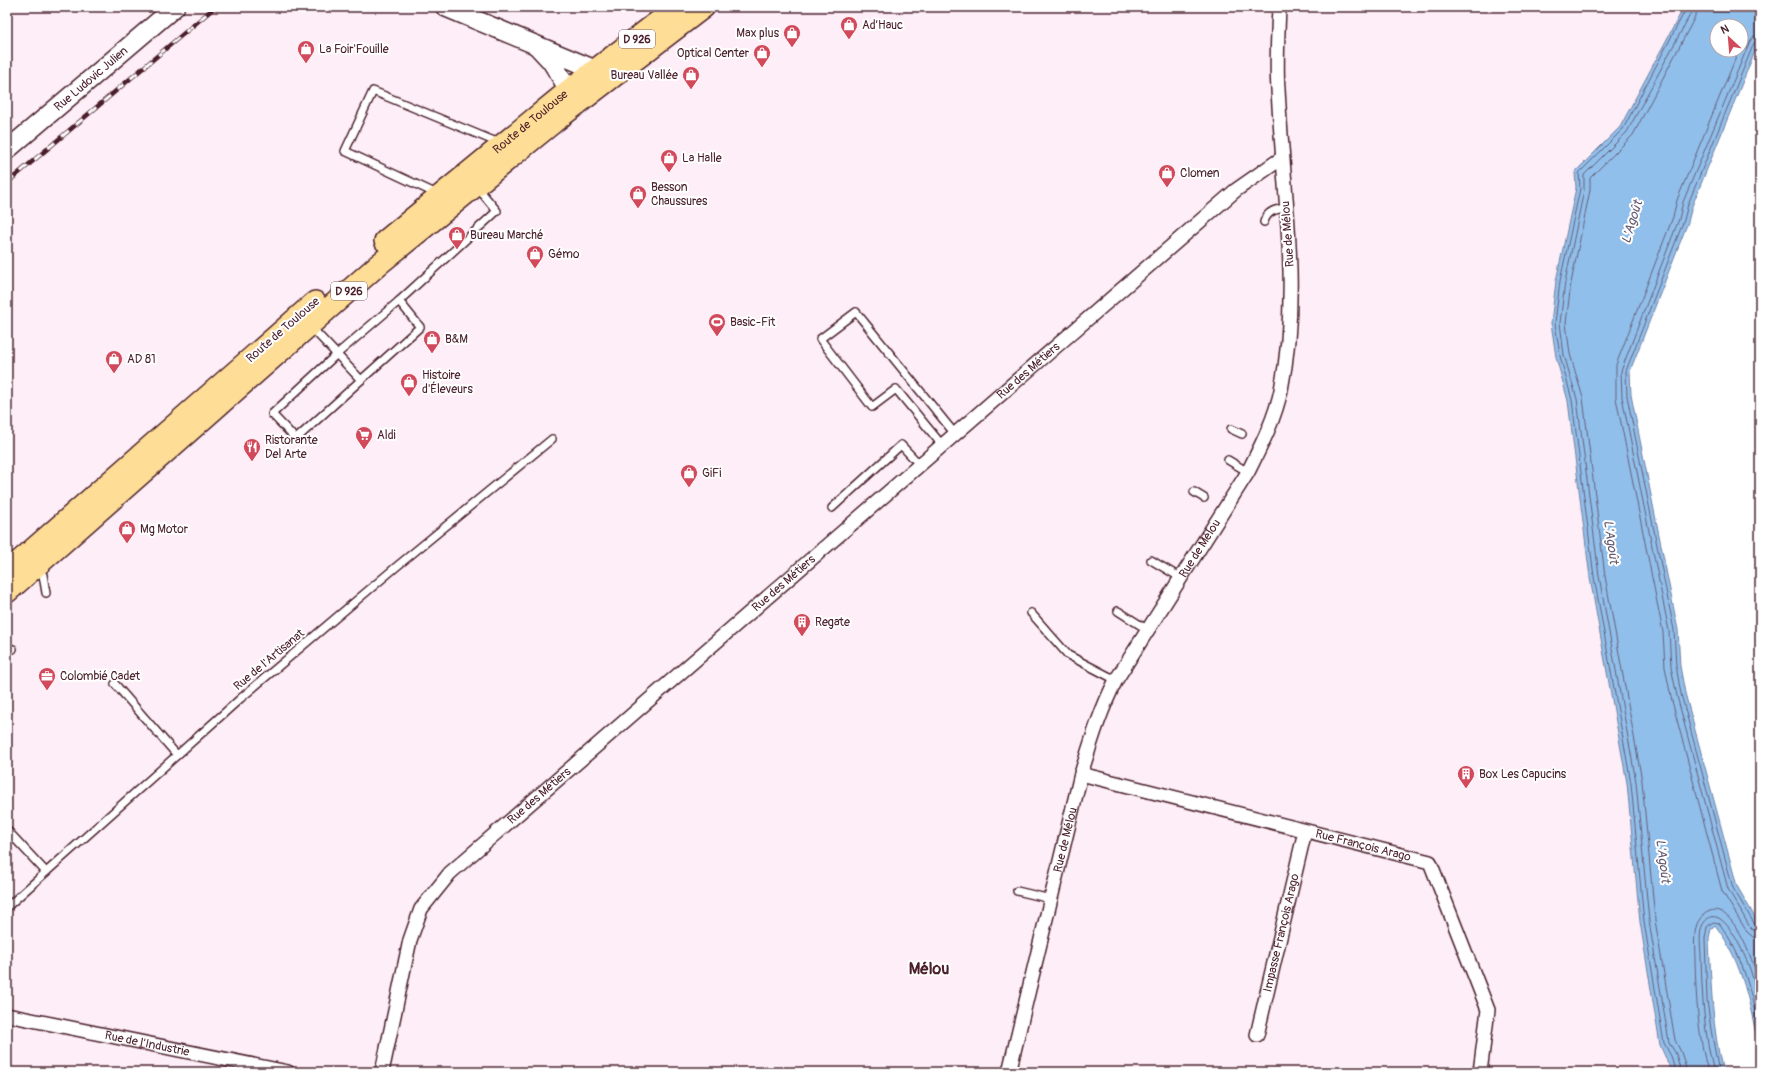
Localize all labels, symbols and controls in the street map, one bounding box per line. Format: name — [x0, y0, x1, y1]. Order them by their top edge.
shop icon: Ad’Hauc — [839, 15, 859, 40]
place label: Ad’Hauc — [862, 18, 903, 33]
north arrow — [1709, 18, 1749, 58]
text: N — [1719, 22, 1732, 37]
shop icon: Max plus — [782, 23, 802, 48]
place label: Max plus — [736, 26, 780, 41]
road number: D 926 — [619, 30, 655, 48]
shop icon: La Foir'Fouille — [296, 39, 316, 64]
place label: La Foir'Fouille — [319, 42, 389, 57]
street label: Rue Ludovic Julien — [51, 43, 131, 114]
shop icon: Optical Center — [752, 43, 772, 68]
place label: Optical Center — [677, 46, 750, 61]
shop icon: Bureau Vallée — [681, 65, 701, 90]
place label: Bureau Vallée — [610, 68, 678, 83]
street label: Route de Toulouse — [490, 86, 571, 157]
shop icon: La Halle — [659, 148, 679, 173]
place label: La Halle — [682, 151, 722, 166]
shop icon: Clomen — [1157, 163, 1177, 188]
place label: Clomen — [1180, 166, 1220, 181]
place label: Besson Chaussures — [651, 180, 708, 209]
shop icon: Besson Chaussures — [628, 184, 648, 209]
water label: L'Agoût — [1618, 197, 1647, 245]
street label: Rue de Mélou — [1278, 200, 1298, 268]
shop icon: Bureau Marché — [447, 225, 467, 250]
place label: Bureau Marché — [470, 228, 543, 243]
shop icon: Gémo — [525, 244, 545, 269]
place label: Gémo — [548, 247, 580, 262]
road number: D 926 — [331, 282, 367, 300]
street label: Route de Toulouse — [243, 294, 323, 366]
sports icon: Basic-Fit — [707, 312, 727, 337]
place label: Basic-Fit — [730, 315, 775, 330]
shop icon: B&M — [422, 329, 442, 354]
place label: B&M — [445, 332, 468, 347]
street label: Rue des Métiers — [993, 339, 1063, 402]
shop icon: AD 81 — [104, 349, 124, 374]
place label: AD 81 — [127, 352, 156, 367]
place label: Histoire d'Éleveurs — [422, 368, 473, 397]
shop icon: Histoire d'Éleveurs — [399, 372, 419, 397]
supermarket icon: Aldi — [354, 425, 374, 450]
place label: Aldi — [377, 428, 396, 443]
place label: Ristorante Del Arte — [265, 433, 318, 462]
restaurant icon: Ristorante Del Arte — [242, 437, 262, 462]
shop icon: GiFi — [679, 463, 699, 488]
place label: GiFi — [702, 466, 721, 481]
street label: Rue de Mélou — [1175, 516, 1224, 580]
shop icon: Mg Motor — [117, 519, 137, 544]
water label: L'Agoût — [1600, 519, 1622, 567]
place label: Mg Motor — [140, 522, 189, 537]
street label: Rue des Métiers — [749, 551, 819, 615]
building icon: Regate — [792, 612, 812, 637]
place label: Regate — [815, 615, 850, 630]
street label: Rue de l'Artisanat — [231, 626, 308, 694]
office icon: Colombié Cadet — [37, 666, 57, 691]
place label: Colombié Cadet — [60, 669, 140, 684]
street label: Rue des Métiers — [504, 764, 574, 827]
building icon: Box Les Capucins — [1456, 764, 1476, 789]
place label: Box Les Capucins — [1479, 767, 1567, 782]
street label: Rue de Mélou — [1050, 806, 1080, 874]
street label: Rue François Arago — [1314, 826, 1413, 865]
water label: L'Agoût — [1652, 838, 1674, 885]
street label: Impasse François Arago — [1260, 872, 1302, 993]
district label: Mélou — [909, 959, 949, 979]
street label: Rue de l'Industrie — [103, 1028, 191, 1059]

